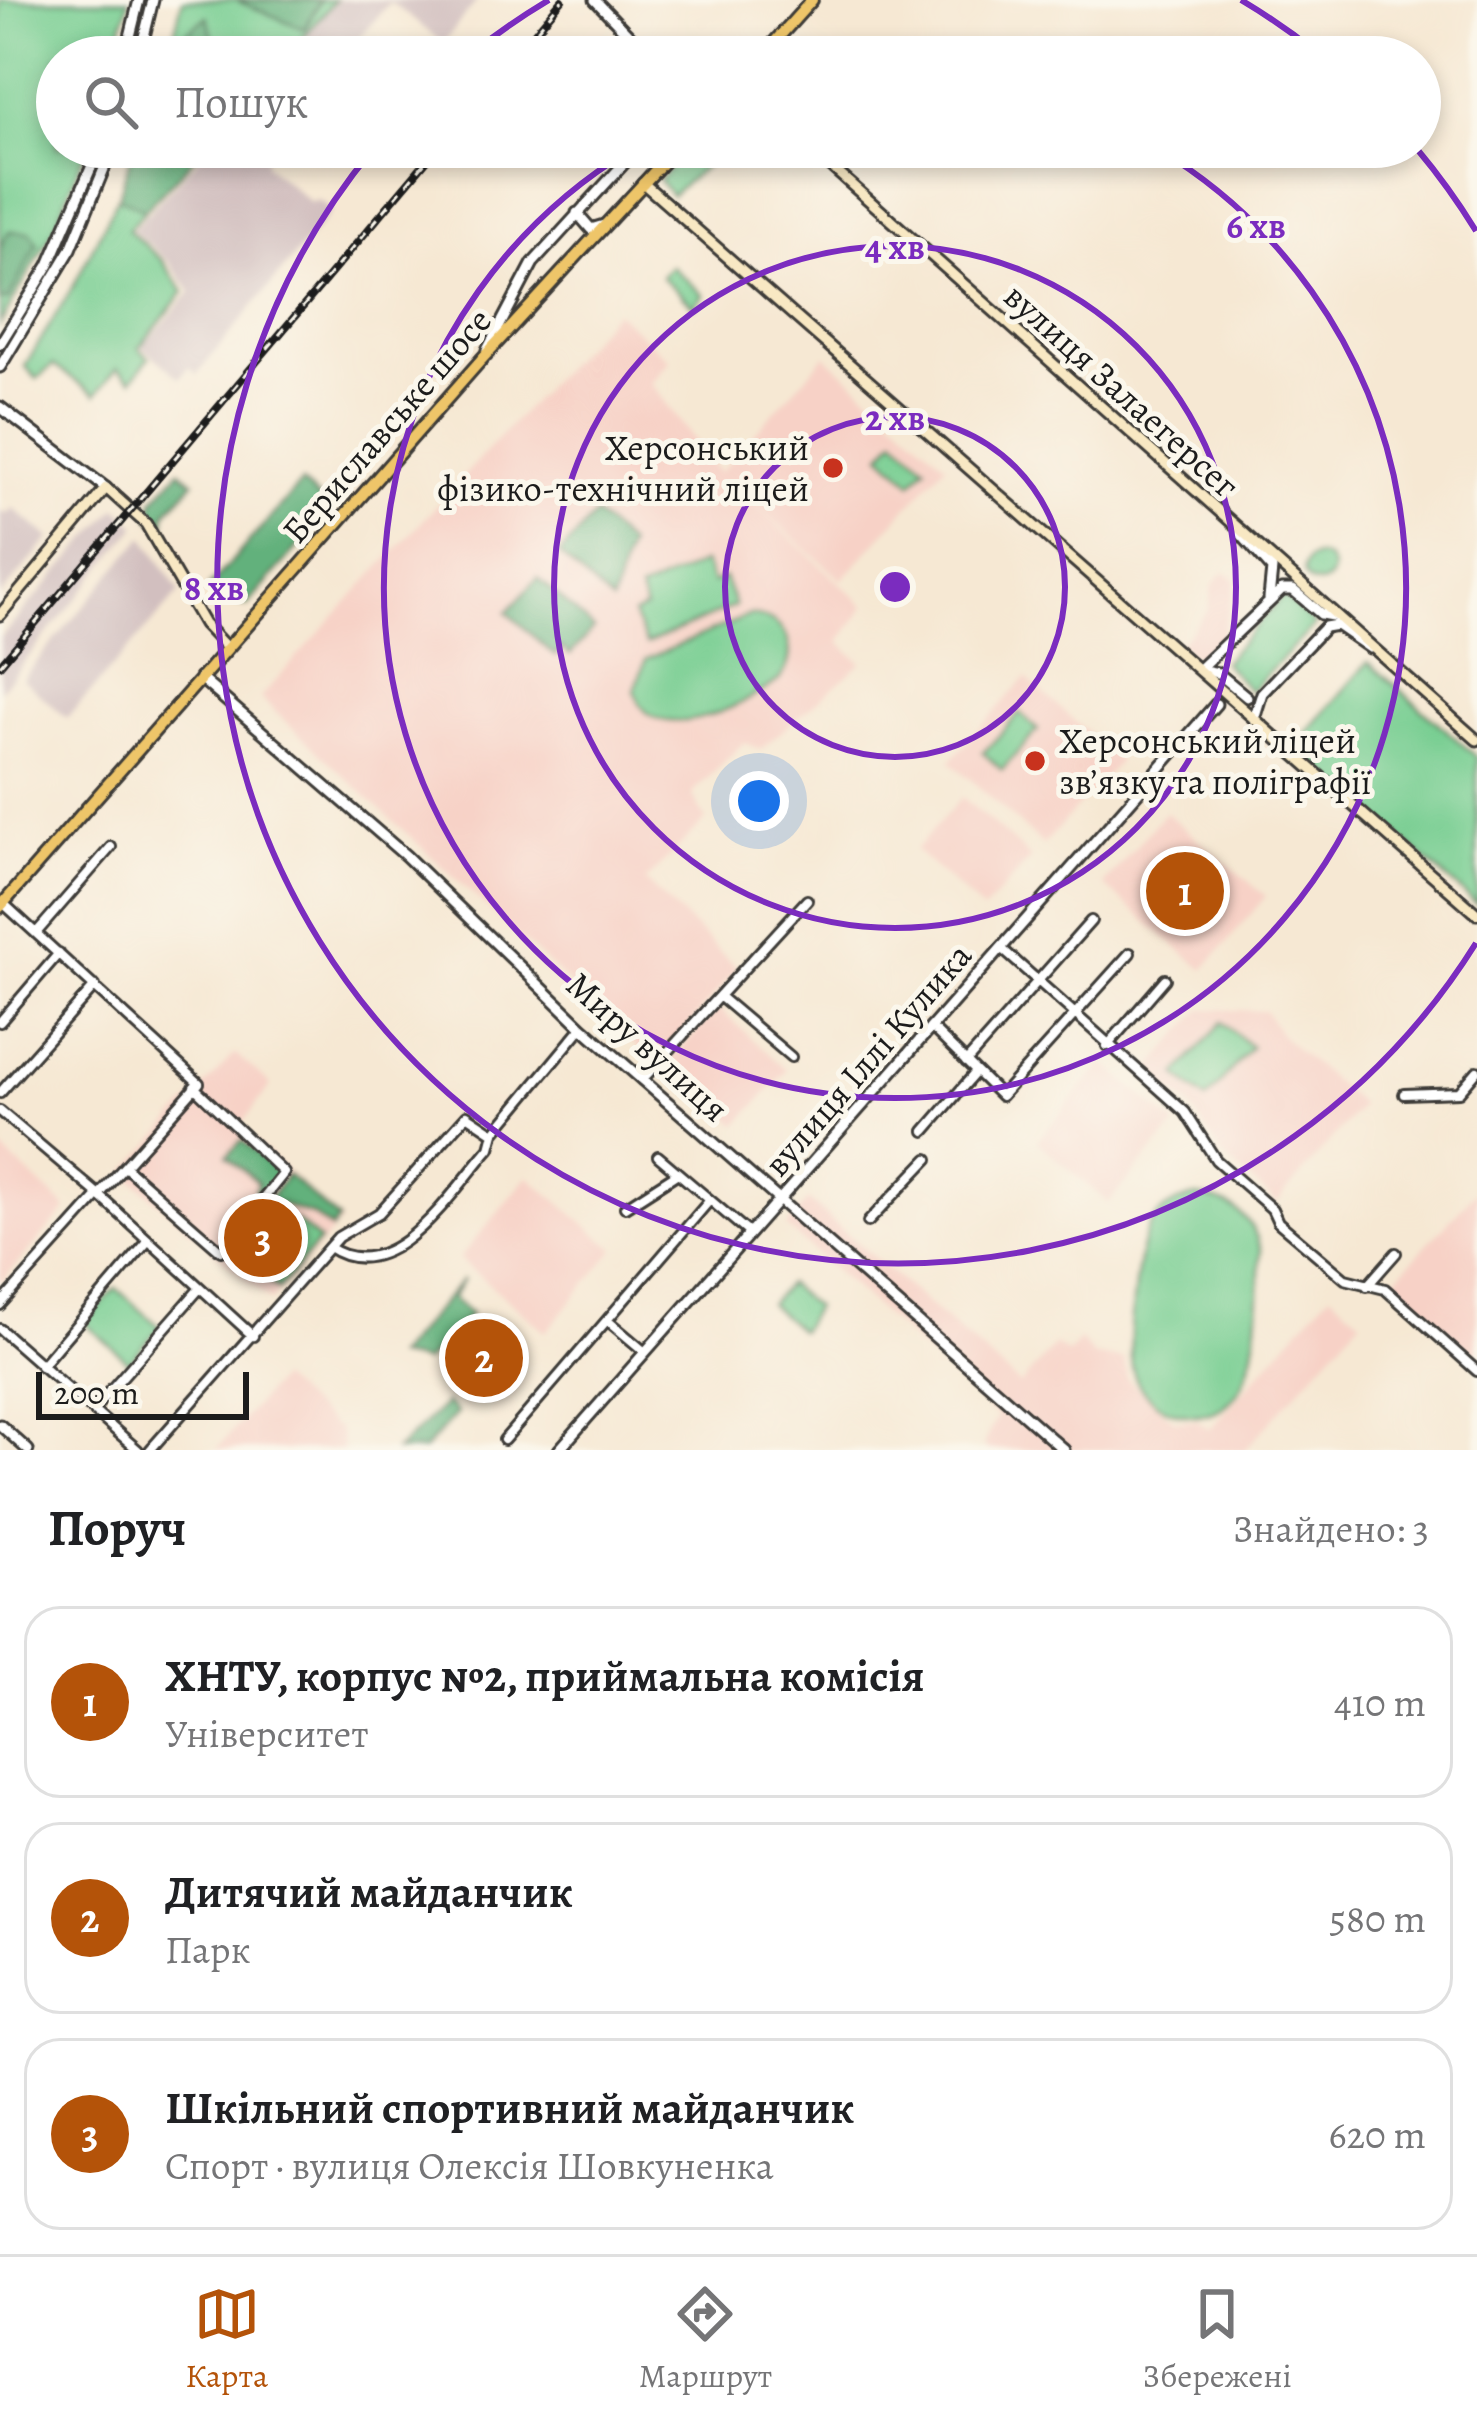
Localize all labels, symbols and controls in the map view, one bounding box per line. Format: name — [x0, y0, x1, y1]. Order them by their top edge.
search box — [36, 36, 1441, 168]
icon: search — [78, 69, 144, 135]
text: Пошук — [174, 71, 308, 133]
text: 6 хв — [1226, 201, 1286, 250]
text: 4 хв — [865, 222, 925, 271]
street label: вулиця Залаегерсег — [994, 272, 1250, 509]
street label: Бериславське шосе — [270, 297, 502, 553]
text: 2 хв — [865, 393, 925, 442]
place label: Херсонський фізико-технічний ліцей — [437, 423, 809, 513]
marker: Херсонський фізико-технічний ліцей — [820, 455, 846, 481]
text: 8 хв — [184, 563, 244, 612]
centre of rings — [874, 566, 916, 608]
place label: Херсонський ліцей зв’язку та поліграфії — [1059, 716, 1371, 806]
marker: Херсонський ліцей зв’язку та поліграфії — [1022, 748, 1048, 774]
your location — [729, 771, 789, 831]
pin: 1 — [1146, 846, 1224, 936]
street label: вулиця Іллі Кулика — [752, 932, 983, 1187]
street label: Миру вулиця — [556, 960, 739, 1132]
pin: 3 — [224, 1193, 302, 1283]
pin: 2 — [445, 1313, 523, 1403]
scale bar — [36, 1366, 249, 1419]
text: 200 m — [54, 1370, 139, 1415]
text: Поруч — [48, 1493, 186, 1563]
text: Знайдено: 3 — [1233, 1502, 1429, 1555]
text: ХНТУ, корпус №2, приймальна комісія — [165, 1645, 924, 1707]
text: 1 — [83, 1676, 97, 1729]
text: 410 m — [1334, 1676, 1426, 1729]
text: Університет — [165, 1707, 369, 1760]
text: Дитячий майданчик — [165, 1861, 573, 1923]
text: 2 — [81, 1892, 99, 1945]
text: 580 m — [1329, 1892, 1426, 1945]
text: Парк — [165, 1923, 251, 1976]
text: Шкільний спортивний майданчик — [165, 2077, 855, 2139]
text: 3 — [82, 2108, 98, 2161]
text: 620 m — [1328, 2108, 1426, 2161]
text: Спорт · вулиця Олексія Шовкуненка — [165, 2139, 774, 2192]
tab: Карта — [185, 2281, 268, 2398]
tab: Маршрут — [639, 2281, 772, 2398]
tab: Збережені — [1143, 2281, 1292, 2398]

